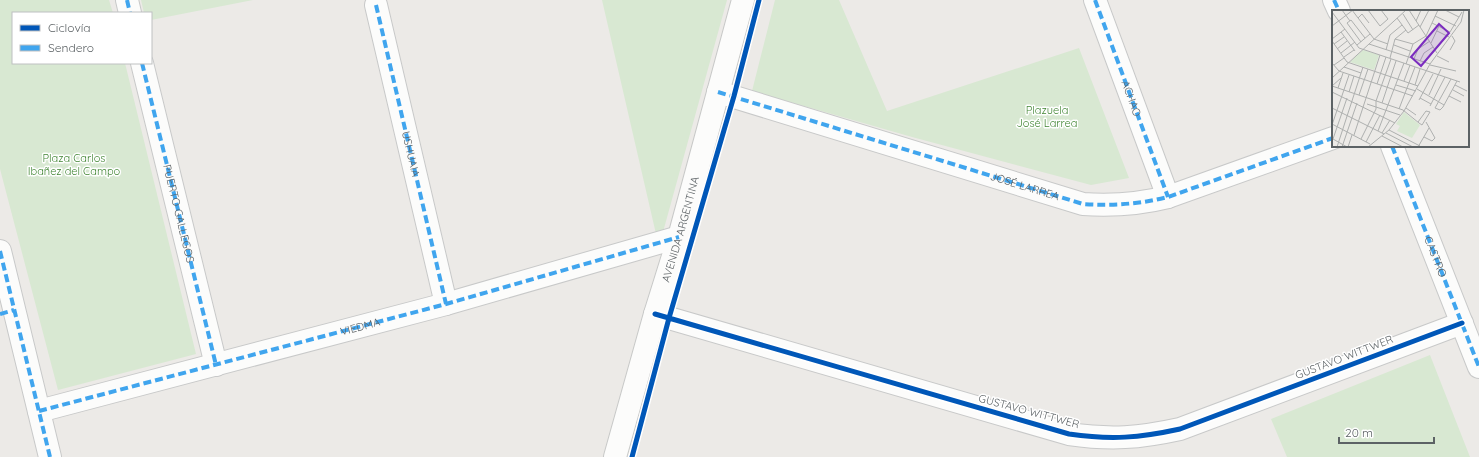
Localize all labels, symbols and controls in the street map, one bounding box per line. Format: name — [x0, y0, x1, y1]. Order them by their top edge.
inset map — [1332, 10, 1469, 147]
legend — [12, 12, 152, 64]
text: Ciclovía — [48, 20, 91, 35]
text: Sendero — [48, 40, 94, 55]
street label: ACHAO — [1118, 78, 1145, 119]
park label: Plazuela José Larrea — [1017, 103, 1077, 130]
street label: USHUAIA — [399, 130, 423, 178]
park label: Plaza Carlos Ibañez del Campo — [28, 151, 121, 178]
street label: PUERTO GALLEGOS — [160, 163, 198, 264]
street label: JOSÉ LARREA — [989, 169, 1061, 203]
street label: AVENIDA ARGENTINA — [658, 175, 702, 284]
street label: CASTRO — [1421, 234, 1450, 279]
street label: VIEDMA — [339, 315, 381, 339]
street label: GUSTAVO WITTWER — [1293, 332, 1395, 382]
street label: GUSTAVO WITTWER — [977, 391, 1081, 431]
scale bar — [1339, 419, 1434, 445]
text: 20 m — [1345, 425, 1373, 440]

